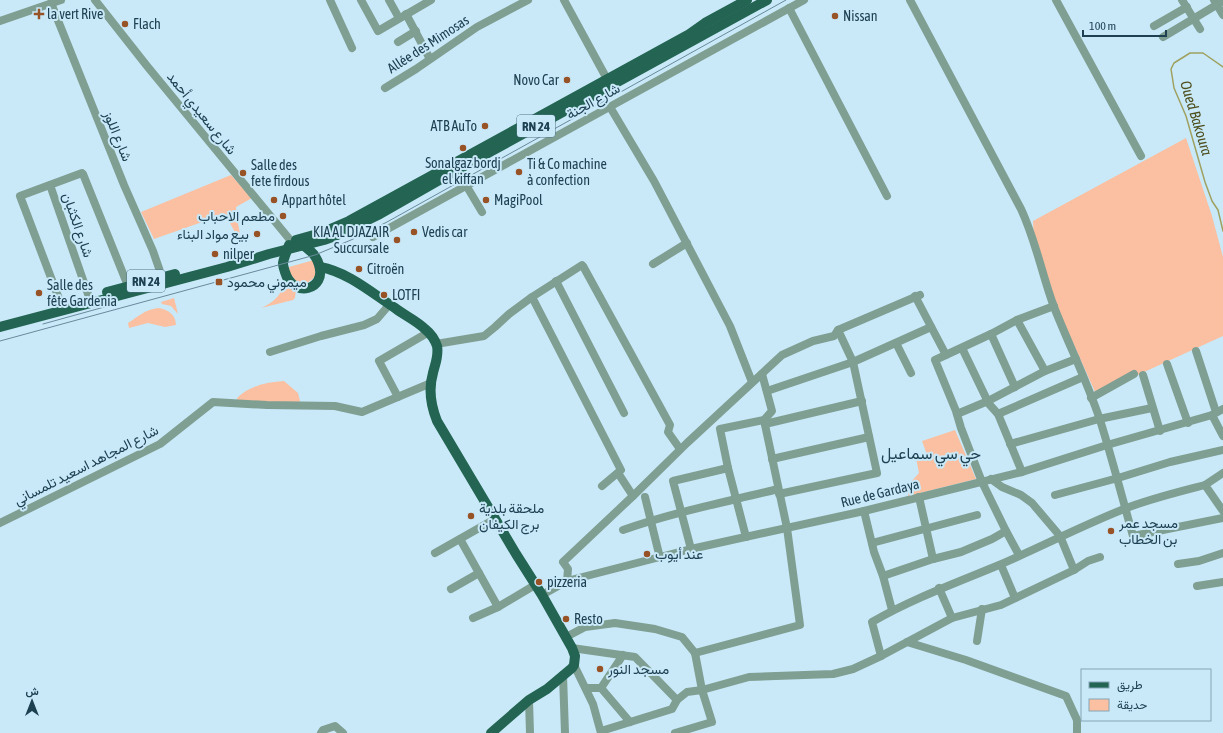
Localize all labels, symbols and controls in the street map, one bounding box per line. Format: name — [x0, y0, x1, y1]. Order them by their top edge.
place label: la vert Rive — [47, 6, 103, 22]
place label: Nissan — [843, 8, 878, 24]
marker: la vert Rive — [34, 9, 44, 19]
marker: Nissan — [830, 11, 840, 21]
street label: Allée des Mimosas — [384, 12, 472, 76]
scale bar — [1083, 12, 1166, 38]
place label: Flach — [133, 16, 161, 32]
marker: Flach — [120, 19, 130, 29]
text: 100 m — [1089, 19, 1116, 33]
street label: شارع سعيدي أحمد — [161, 69, 240, 160]
place label: Novo Car — [513, 72, 560, 88]
marker: Novo Car — [562, 75, 572, 85]
water label: Oued Bakoura — [1177, 78, 1216, 157]
street label: شارع الجنة — [563, 80, 624, 125]
street label: شارع اللوز — [98, 108, 135, 165]
road number: RN 24 — [517, 115, 555, 137]
place label: ATB AuTo — [430, 118, 477, 134]
marker: ATB AuTo — [480, 121, 490, 131]
marker: Sonalgaz bordj el kiffan — [458, 143, 468, 153]
place label: Sonalgaz bordj el kiffan — [425, 155, 501, 187]
place label: Ti & Co machine à confection — [527, 156, 607, 188]
place label: Salle des fete firdous — [251, 157, 310, 189]
marker: Ti & Co machine à confection — [514, 167, 524, 177]
marker: Salle des fete firdous — [238, 168, 248, 178]
street label: شارع الكثبان — [57, 190, 97, 261]
place label: Appart hôtel — [282, 192, 346, 208]
place label: MagiPool — [494, 192, 543, 208]
marker: Appart hôtel — [269, 195, 279, 205]
marker: MagiPool — [481, 195, 491, 205]
place label: مطعم الاحباب — [198, 208, 275, 225]
marker: مطعم الاحباب — [278, 211, 288, 221]
place label: KIA AL DJAZAIR Succursale — [313, 224, 389, 256]
place label: Vedis car — [422, 224, 468, 240]
place label: بيع مواد البناء — [177, 226, 249, 245]
marker: Vedis car — [409, 227, 419, 237]
marker: بيع مواد البناء — [252, 229, 262, 239]
marker: KIA AL DJAZAIR Succursale — [392, 235, 402, 245]
place label: nilper — [223, 246, 255, 262]
marker: nilper — [210, 249, 220, 259]
place label: Citroën — [367, 261, 404, 277]
marker: Citroën — [354, 264, 364, 274]
road number: RN 24 — [127, 270, 165, 292]
place label: ميموني محمود — [227, 274, 307, 294]
place label: Salle des fête Gardenia — [47, 277, 117, 309]
marker: ميموني محمود — [214, 277, 224, 287]
place label: LOTFI — [392, 287, 420, 303]
marker: Salle des fête Gardenia — [34, 288, 44, 298]
marker: LOTFI — [379, 290, 389, 300]
street label: شارع المجاهد اسعيد تلمساني — [11, 422, 163, 512]
district label: حي سي سماعيل — [881, 444, 981, 467]
street label: Rue de Gardaya — [839, 476, 921, 510]
place label: ملحقة بلدية برج الكيفان — [479, 500, 544, 535]
marker: ملحقة بلدية برج الكيفان — [466, 511, 476, 521]
place label: مسجد عمر بن الخطاب — [1118, 515, 1178, 548]
marker: مسجد عمر بن الخطاب — [1106, 526, 1116, 536]
place label: عند أيوب — [655, 546, 703, 563]
marker: عند أيوب — [642, 549, 652, 559]
place label: pizzeria — [547, 574, 587, 590]
marker: pizzeria — [534, 577, 544, 587]
place label: Resto — [574, 611, 603, 627]
marker: Resto — [561, 614, 571, 624]
place label: مسجد النور — [607, 661, 669, 678]
marker: مسجد النور — [595, 664, 605, 674]
legend — [1081, 669, 1211, 721]
text: طريق — [1117, 678, 1143, 693]
north arrow — [12, 681, 52, 721]
text: ش — [25, 685, 39, 698]
text: حديقة — [1117, 698, 1147, 712]

